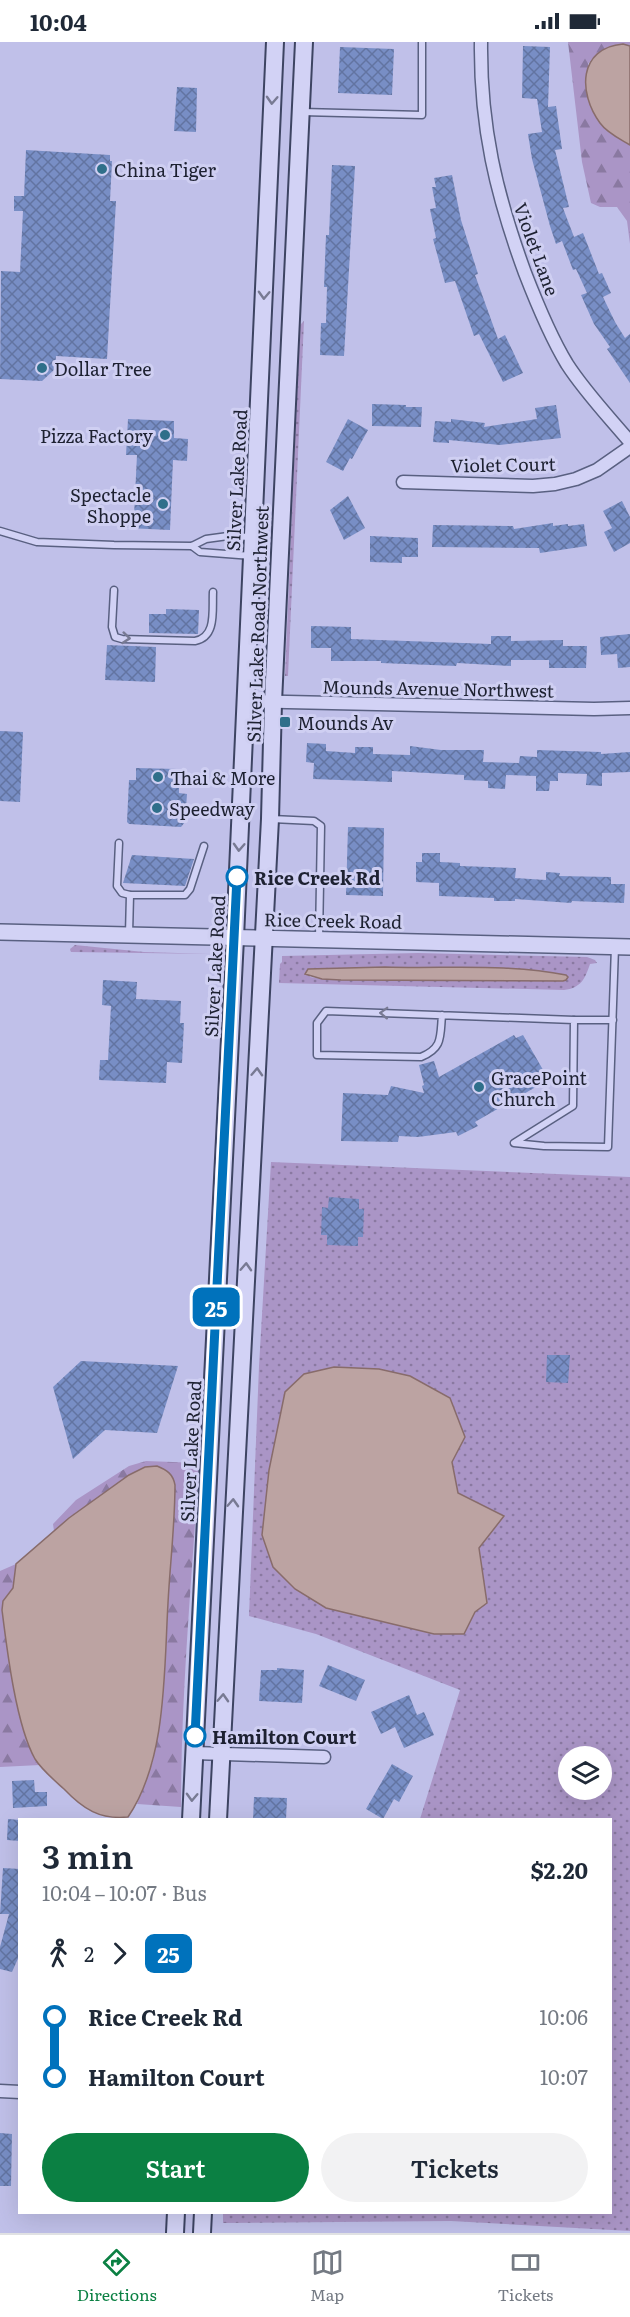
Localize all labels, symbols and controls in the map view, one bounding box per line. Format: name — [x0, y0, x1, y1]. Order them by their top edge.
text: 10:04 — [30, 5, 87, 38]
one-way arrow — [266, 96, 279, 105]
place label: China Tiger — [114, 156, 216, 183]
marker: China Tiger — [95, 162, 109, 176]
street label: Violet Lane — [508, 199, 566, 299]
one-way arrow — [257, 291, 270, 300]
place label: Dollar Tree — [54, 355, 152, 382]
marker: Dollar Tree — [35, 361, 49, 375]
street label: Silver Lake Road — [219, 408, 253, 552]
place label: Pizza Factory — [40, 422, 154, 449]
marker: Pizza Factory — [158, 428, 172, 442]
street label: Violet Court — [450, 450, 557, 478]
place label: Spectacle Shoppe — [70, 481, 151, 529]
marker: Spectacle Shoppe — [156, 497, 170, 511]
street label: Silver Lake Road Northwest — [239, 504, 275, 743]
one-way arrow — [122, 631, 131, 644]
street label: Mounds Avenue Northwest — [322, 672, 555, 704]
place label: Mounds Av — [297, 709, 394, 736]
marker: Mounds Av — [278, 715, 292, 729]
place label: Thai & More — [170, 764, 275, 791]
marker: Thai & More — [151, 770, 165, 784]
place label: Speedway — [169, 795, 255, 822]
marker: Speedway — [150, 801, 164, 815]
one-way arrow — [232, 842, 245, 851]
place label: Rice Creek Rd — [254, 864, 381, 891]
marker: Rice Creek Rd — [226, 866, 248, 888]
street label: Silver Lake Road — [197, 894, 231, 1038]
street label: Rice Creek Road — [264, 905, 402, 935]
one-way arrow — [379, 1007, 388, 1019]
place label: GracePoint Church — [491, 1064, 588, 1112]
one-way arrow — [250, 1067, 263, 1076]
marker: GracePoint Church — [472, 1080, 486, 1094]
one-way arrow — [239, 1262, 252, 1271]
line badge: 25 — [189, 1288, 243, 1326]
text: 25 — [205, 1292, 227, 1323]
street label: Silver Lake Road — [173, 1379, 207, 1523]
one-way arrow — [227, 1499, 240, 1508]
one-way arrow — [217, 1694, 230, 1703]
place label: Hamilton Court — [212, 1723, 357, 1750]
marker: Hamilton Court — [184, 1725, 206, 1747]
map controls — [558, 1746, 612, 1800]
button: layers — [558, 1746, 612, 1800]
one-way arrow — [186, 1792, 199, 1801]
text: 3 min — [42, 1830, 133, 1879]
text: $2.20 — [530, 1853, 588, 1886]
text: 10:04 – 10:07 · Bus — [42, 1877, 207, 1907]
icon: walk — [42, 1937, 75, 1970]
icon: forward — [103, 1937, 136, 1970]
text: 2 — [84, 1938, 94, 1968]
text: 25 — [157, 1938, 180, 1969]
text: Rice Creek Rd — [88, 2000, 243, 2033]
text: 10:06 — [539, 2001, 588, 2031]
text: Hamilton Court — [88, 2060, 265, 2093]
text: 10:07 — [540, 2061, 588, 2091]
button: Start — [42, 2133, 309, 2202]
button: Tickets — [321, 2133, 588, 2202]
tab: Directions — [77, 2246, 157, 2306]
tab: Map — [310, 2246, 344, 2306]
tab: Tickets — [497, 2246, 553, 2306]

